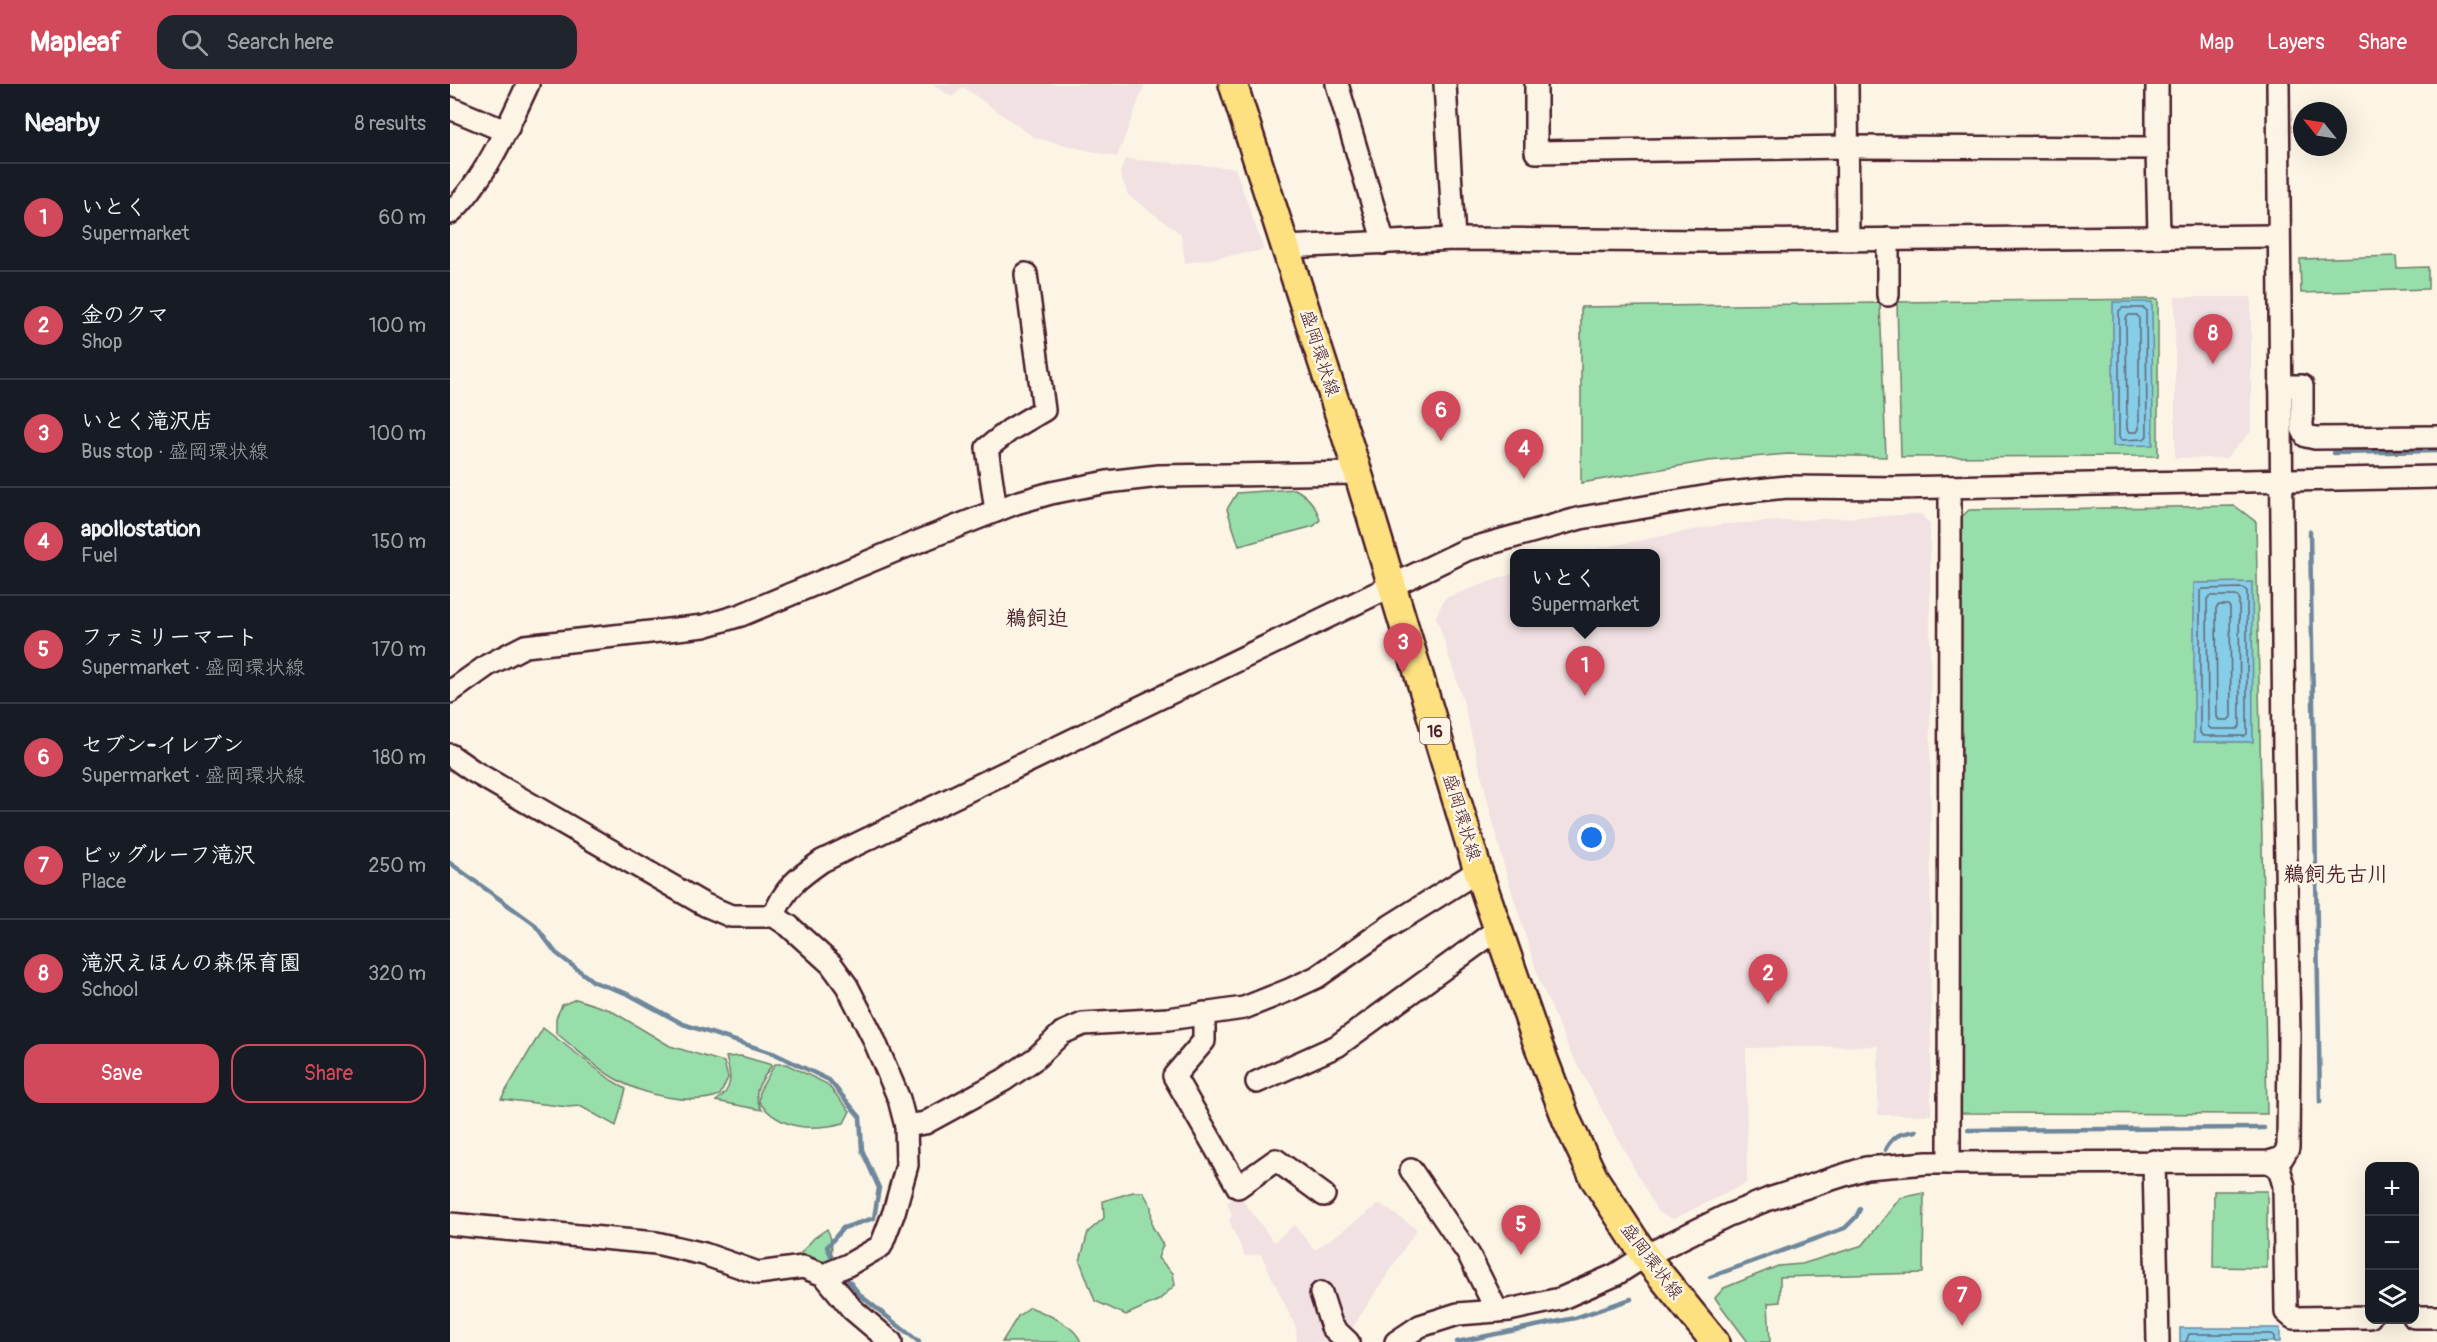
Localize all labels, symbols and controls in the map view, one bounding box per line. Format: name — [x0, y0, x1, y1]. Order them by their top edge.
search box — [157, 15, 577, 69]
text: Mapleaf — [30, 25, 121, 60]
icon: search — [178, 26, 211, 59]
text: Search here — [226, 28, 334, 56]
text: Map — [2199, 29, 2234, 56]
text: Layers — [2267, 29, 2325, 56]
text: Share — [2358, 29, 2407, 56]
north arrow — [2293, 102, 2347, 156]
text: Nearby — [24, 107, 100, 139]
text: 8 results — [355, 111, 426, 136]
text: いとく — [81, 193, 147, 221]
text: 1 — [40, 205, 47, 230]
text: 60 m — [379, 205, 426, 230]
text: Supermarket — [81, 221, 190, 246]
text: 金のクマ — [81, 301, 169, 329]
street label: 盛岡環状線 — [1295, 307, 1344, 400]
text: 2 — [38, 313, 49, 338]
text: 100 m — [369, 313, 426, 338]
pin: 8 — [2194, 314, 2232, 364]
text: Shop — [81, 329, 122, 354]
pin: 6 — [1422, 392, 1460, 441]
text: いとく滝沢店 — [81, 407, 213, 435]
text: 3 — [38, 421, 49, 446]
text: 100 m — [369, 421, 426, 446]
pin: 4 — [1504, 430, 1544, 479]
text: Bus stop · 盛岡環状線 — [81, 439, 268, 464]
text: apollostation — [81, 515, 201, 543]
text: 4 — [38, 529, 49, 554]
text: 150 m — [372, 529, 426, 554]
text: Fuel — [81, 543, 118, 568]
popup — [1510, 549, 1660, 627]
text: いとく — [1531, 564, 1597, 592]
text: Supermarket — [1531, 592, 1639, 617]
district label: 鵜飼迫 — [1006, 605, 1069, 632]
text: ファミリーマート — [81, 623, 258, 651]
pin: 3 — [1384, 624, 1422, 673]
text: 5 — [38, 637, 49, 662]
text: 170 m — [372, 637, 426, 662]
pin: 1 — [1566, 646, 1604, 696]
text: Supermarket · 盛岡環状線 — [81, 655, 305, 680]
road number: 16 — [1420, 718, 1450, 744]
text: セブン-イレブン — [81, 731, 244, 759]
text: 6 — [38, 745, 49, 770]
text: 180 m — [372, 745, 426, 770]
text: Supermarket · 盛岡環状線 — [81, 763, 305, 788]
street label: 盛岡環状線 — [1437, 771, 1486, 864]
your location — [1577, 823, 1606, 852]
text: ビッグルーフ滝沢 — [81, 841, 255, 869]
text: 7 — [38, 853, 49, 878]
text: 250 m — [368, 853, 426, 878]
district label: 鵜飼先古川 — [2284, 861, 2389, 888]
text: Place — [81, 869, 126, 894]
text: 滝沢えほんの森保育園 — [81, 949, 301, 977]
pin: 2 — [1748, 954, 1788, 1004]
text: 8 — [38, 961, 49, 986]
text: 320 m — [368, 961, 426, 986]
text: School — [81, 977, 138, 1002]
button: Save — [24, 1044, 219, 1103]
button: Share — [231, 1044, 426, 1103]
map controls — [2365, 1162, 2419, 1324]
button: + — [2365, 1162, 2419, 1216]
pin: 5 — [1502, 1206, 1540, 1255]
button: − — [2365, 1216, 2419, 1270]
street label: 盛岡環状線 — [1615, 1218, 1688, 1304]
button: layers — [2365, 1270, 2419, 1324]
pin: 7 — [1942, 1276, 1982, 1326]

